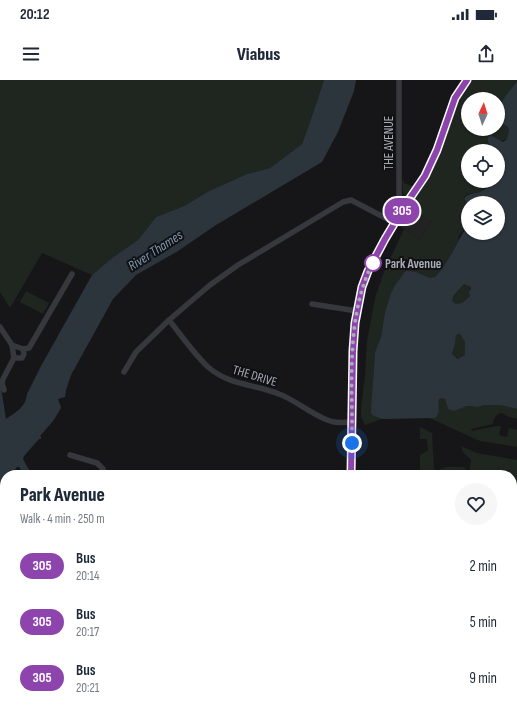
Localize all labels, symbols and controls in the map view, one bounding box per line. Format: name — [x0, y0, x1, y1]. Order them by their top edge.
text: 20:12 — [20, 5, 50, 24]
icon: menu — [20, 43, 42, 65]
icon: share — [475, 43, 497, 65]
text: Viabus — [237, 44, 280, 65]
north arrow — [461, 92, 505, 136]
map controls — [461, 92, 505, 240]
street label: THE AVENUE — [381, 116, 397, 170]
button: locate — [461, 144, 505, 188]
button: layers — [461, 196, 505, 240]
line badge: 305 — [379, 198, 425, 224]
text: 305 — [392, 202, 412, 219]
water label: River Thames — [125, 226, 186, 274]
marker: Park Avenue — [364, 254, 382, 272]
place label: Park Avenue — [385, 256, 442, 272]
street label: THE DRIVE — [231, 362, 279, 390]
your location — [342, 433, 362, 453]
button: heart — [455, 483, 497, 525]
text: Park Avenue — [20, 484, 105, 507]
text: Walk · 4 min · 250 m — [20, 511, 105, 527]
text: Bus — [76, 549, 95, 568]
text: 305 — [32, 557, 52, 574]
text: 2 min — [470, 557, 497, 576]
text: 20:14 — [76, 568, 99, 584]
text: Bus — [76, 605, 95, 624]
text: 305 — [32, 613, 52, 630]
text: 5 min — [470, 613, 497, 632]
text: 20:17 — [76, 624, 99, 640]
text: Bus — [76, 661, 95, 680]
text: 305 — [32, 669, 52, 686]
text: 9 min — [469, 669, 497, 688]
text: 20:21 — [76, 680, 99, 696]

